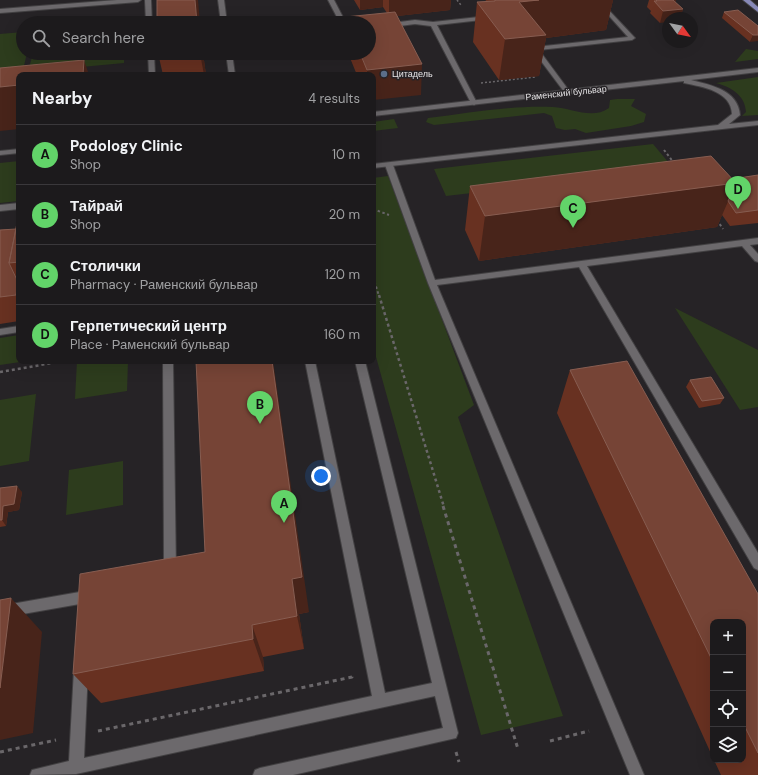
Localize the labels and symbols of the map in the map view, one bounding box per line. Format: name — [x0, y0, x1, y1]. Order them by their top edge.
north arrow — [662, 12, 698, 48]
place label: Цитадель — [392, 68, 433, 80]
marker: Цитадель — [379, 69, 389, 79]
street label: Раменский бульвар — [525, 83, 607, 103]
pin: D — [725, 176, 751, 209]
pin: C — [560, 195, 586, 228]
pin: B — [247, 391, 273, 424]
your location — [311, 466, 331, 486]
pin: A — [271, 490, 297, 523]

